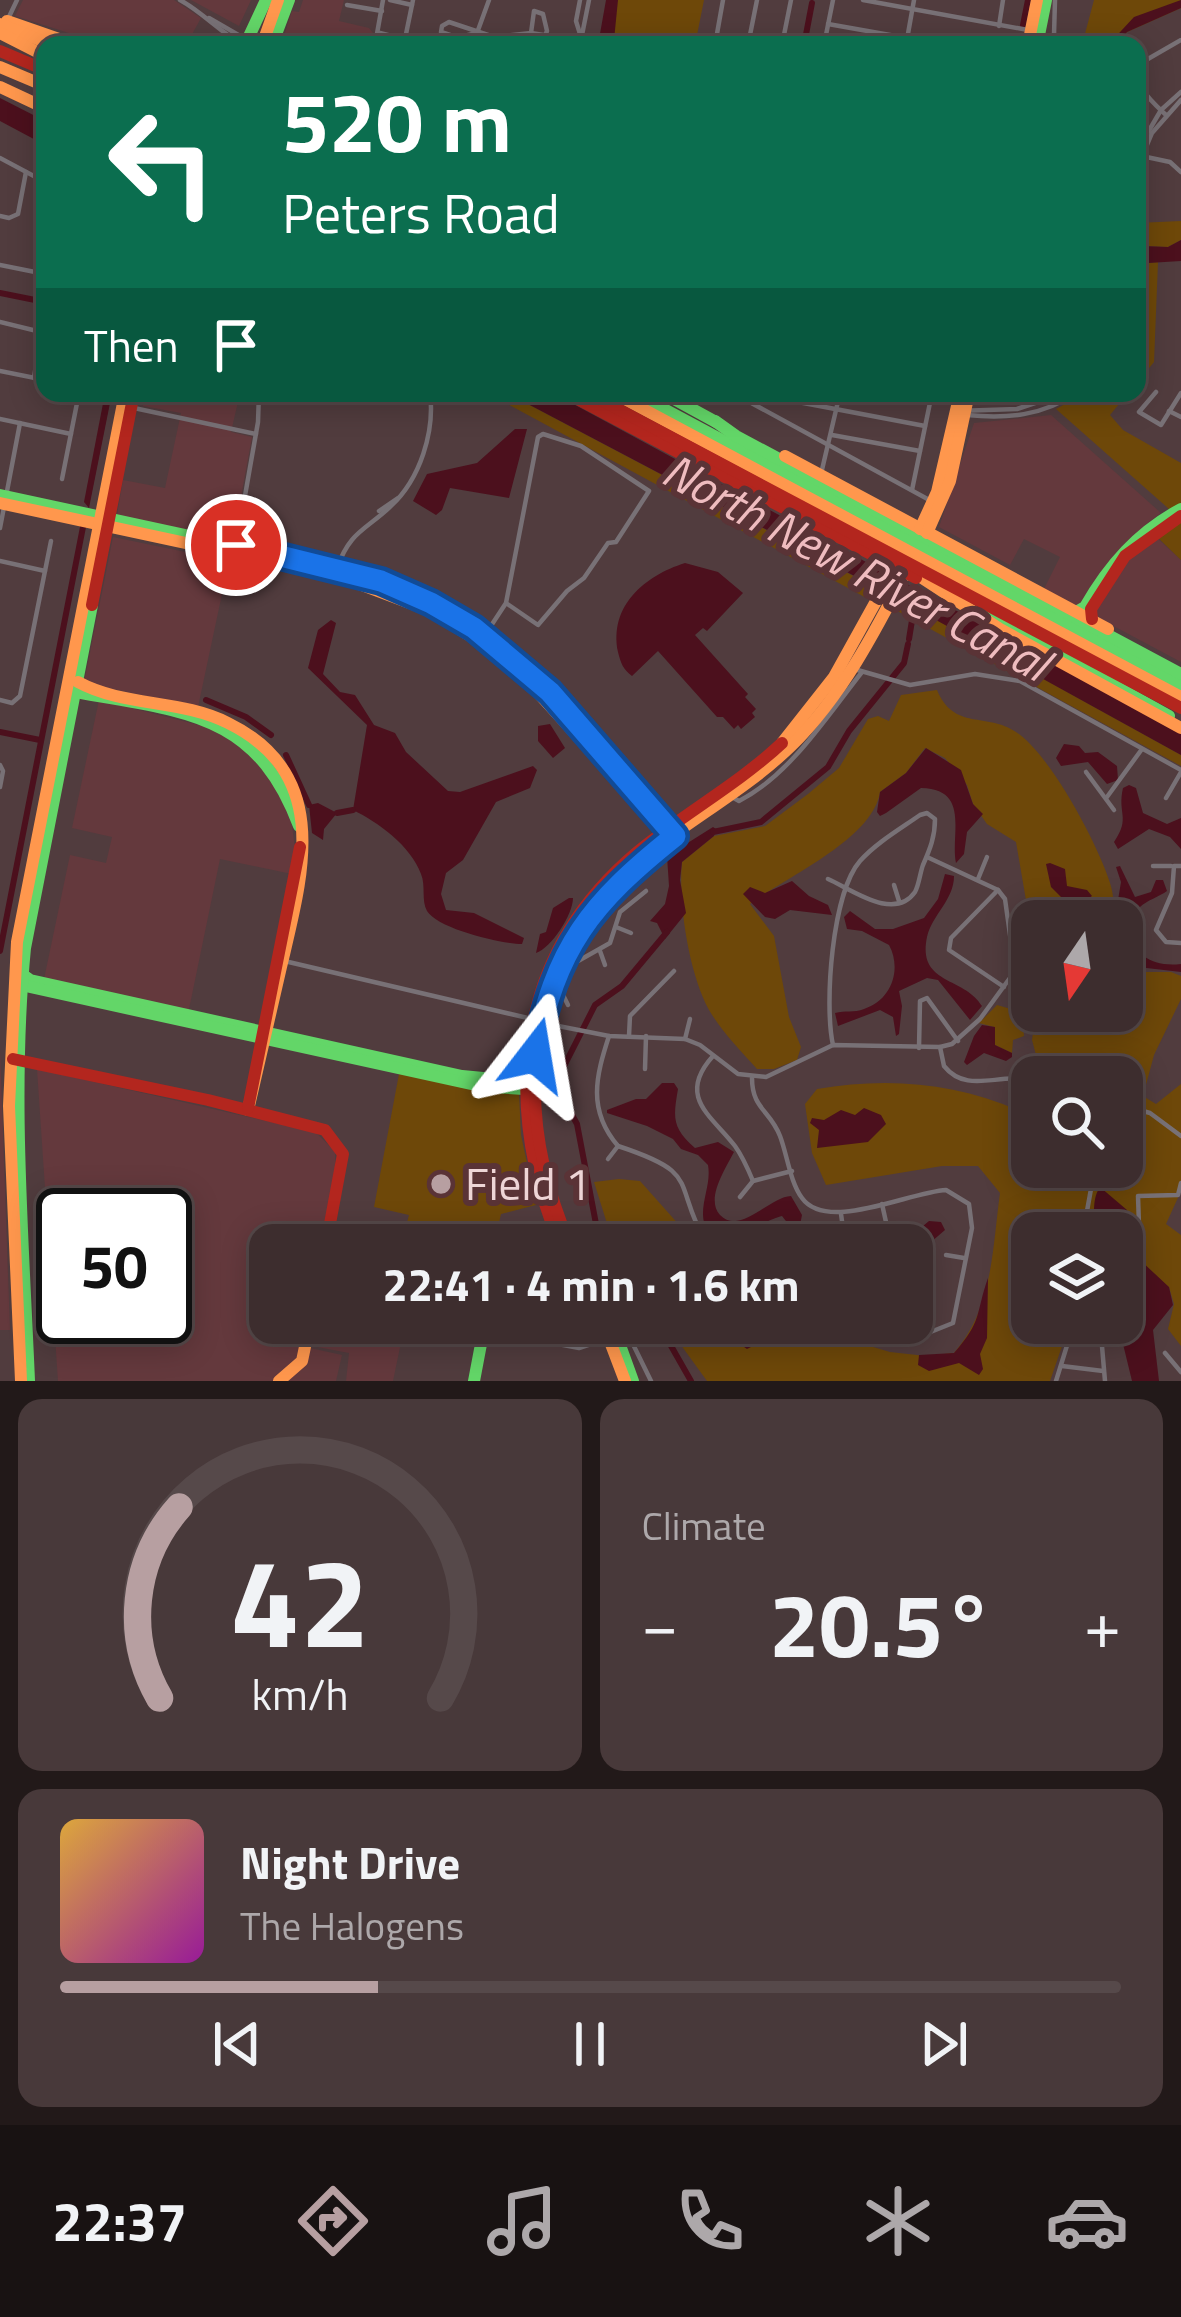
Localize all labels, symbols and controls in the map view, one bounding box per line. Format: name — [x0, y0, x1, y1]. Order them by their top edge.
text: 520 m — [282, 57, 512, 185]
icon: left — [84, 84, 240, 240]
text: Peters Road — [282, 172, 560, 254]
text: Then — [84, 311, 179, 379]
icon: arrive — [203, 312, 269, 378]
water label: North New River Canal — [650, 434, 1067, 702]
pin — [185, 494, 287, 596]
icon: arrive — [203, 512, 269, 578]
north arrow — [1011, 900, 1143, 1032]
map controls — [1011, 900, 1143, 1344]
position arrow — [472, 992, 598, 1118]
button: search — [1011, 1056, 1143, 1188]
place label: Field 1 — [465, 1149, 591, 1217]
marker: Field 1 — [428, 1171, 454, 1197]
speed limit sign: 50 — [36, 1188, 192, 1344]
button: layers — [1011, 1212, 1143, 1344]
text: 22:41 · 4 min · 1.6 km — [382, 1250, 800, 1318]
text: Climate — [642, 1496, 766, 1555]
text: 42 — [230, 1506, 370, 1695]
text: 20.5° — [769, 1555, 994, 1692]
text: − — [642, 1573, 678, 1674]
text: + — [1084, 1573, 1121, 1674]
text: km/h — [251, 1661, 348, 1727]
text: Night Drive — [240, 1828, 460, 1896]
text: The Halogens — [240, 1896, 464, 1955]
icon: previous — [204, 2011, 270, 2077]
icon: pause — [557, 2011, 623, 2077]
icon: next — [911, 2011, 977, 2077]
icon: directions — [291, 2179, 375, 2263]
icon: music — [480, 2179, 564, 2263]
icon: phone — [668, 2179, 752, 2263]
icon: climate — [856, 2179, 940, 2263]
icon: car — [1045, 2179, 1129, 2263]
text: 22:37 — [52, 2180, 187, 2262]

